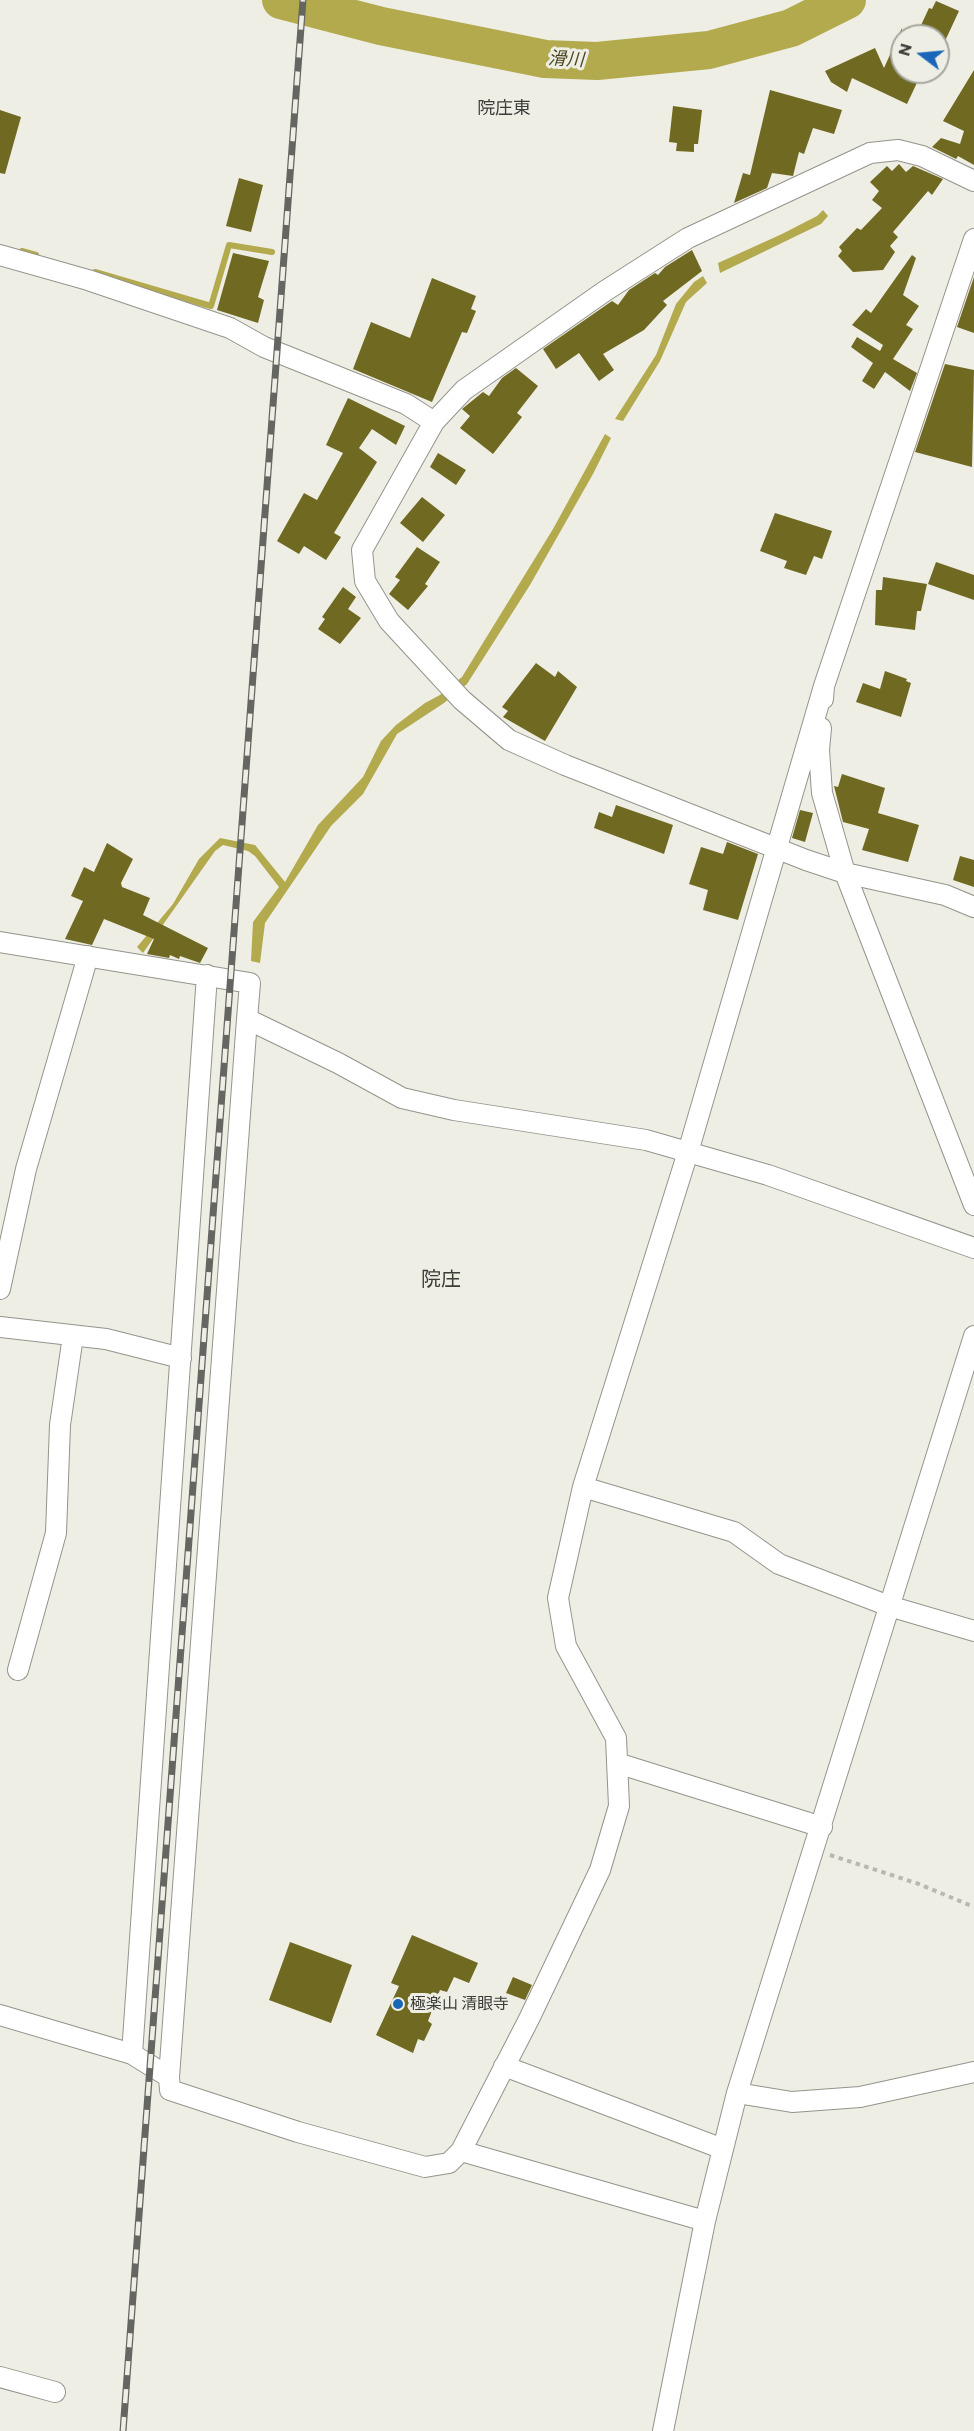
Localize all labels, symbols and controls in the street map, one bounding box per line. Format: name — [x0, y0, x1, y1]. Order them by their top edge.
north arrow — [890, 24, 950, 84]
text: N — [893, 41, 915, 58]
water label: 滑川 — [547, 47, 585, 71]
district label: 院庄東 — [477, 97, 531, 119]
district label: 院庄 — [421, 1267, 461, 1291]
place label: 極楽山 清眼寺 — [410, 1994, 509, 2014]
marker: 極楽山 清眼寺 — [391, 1997, 405, 2011]

